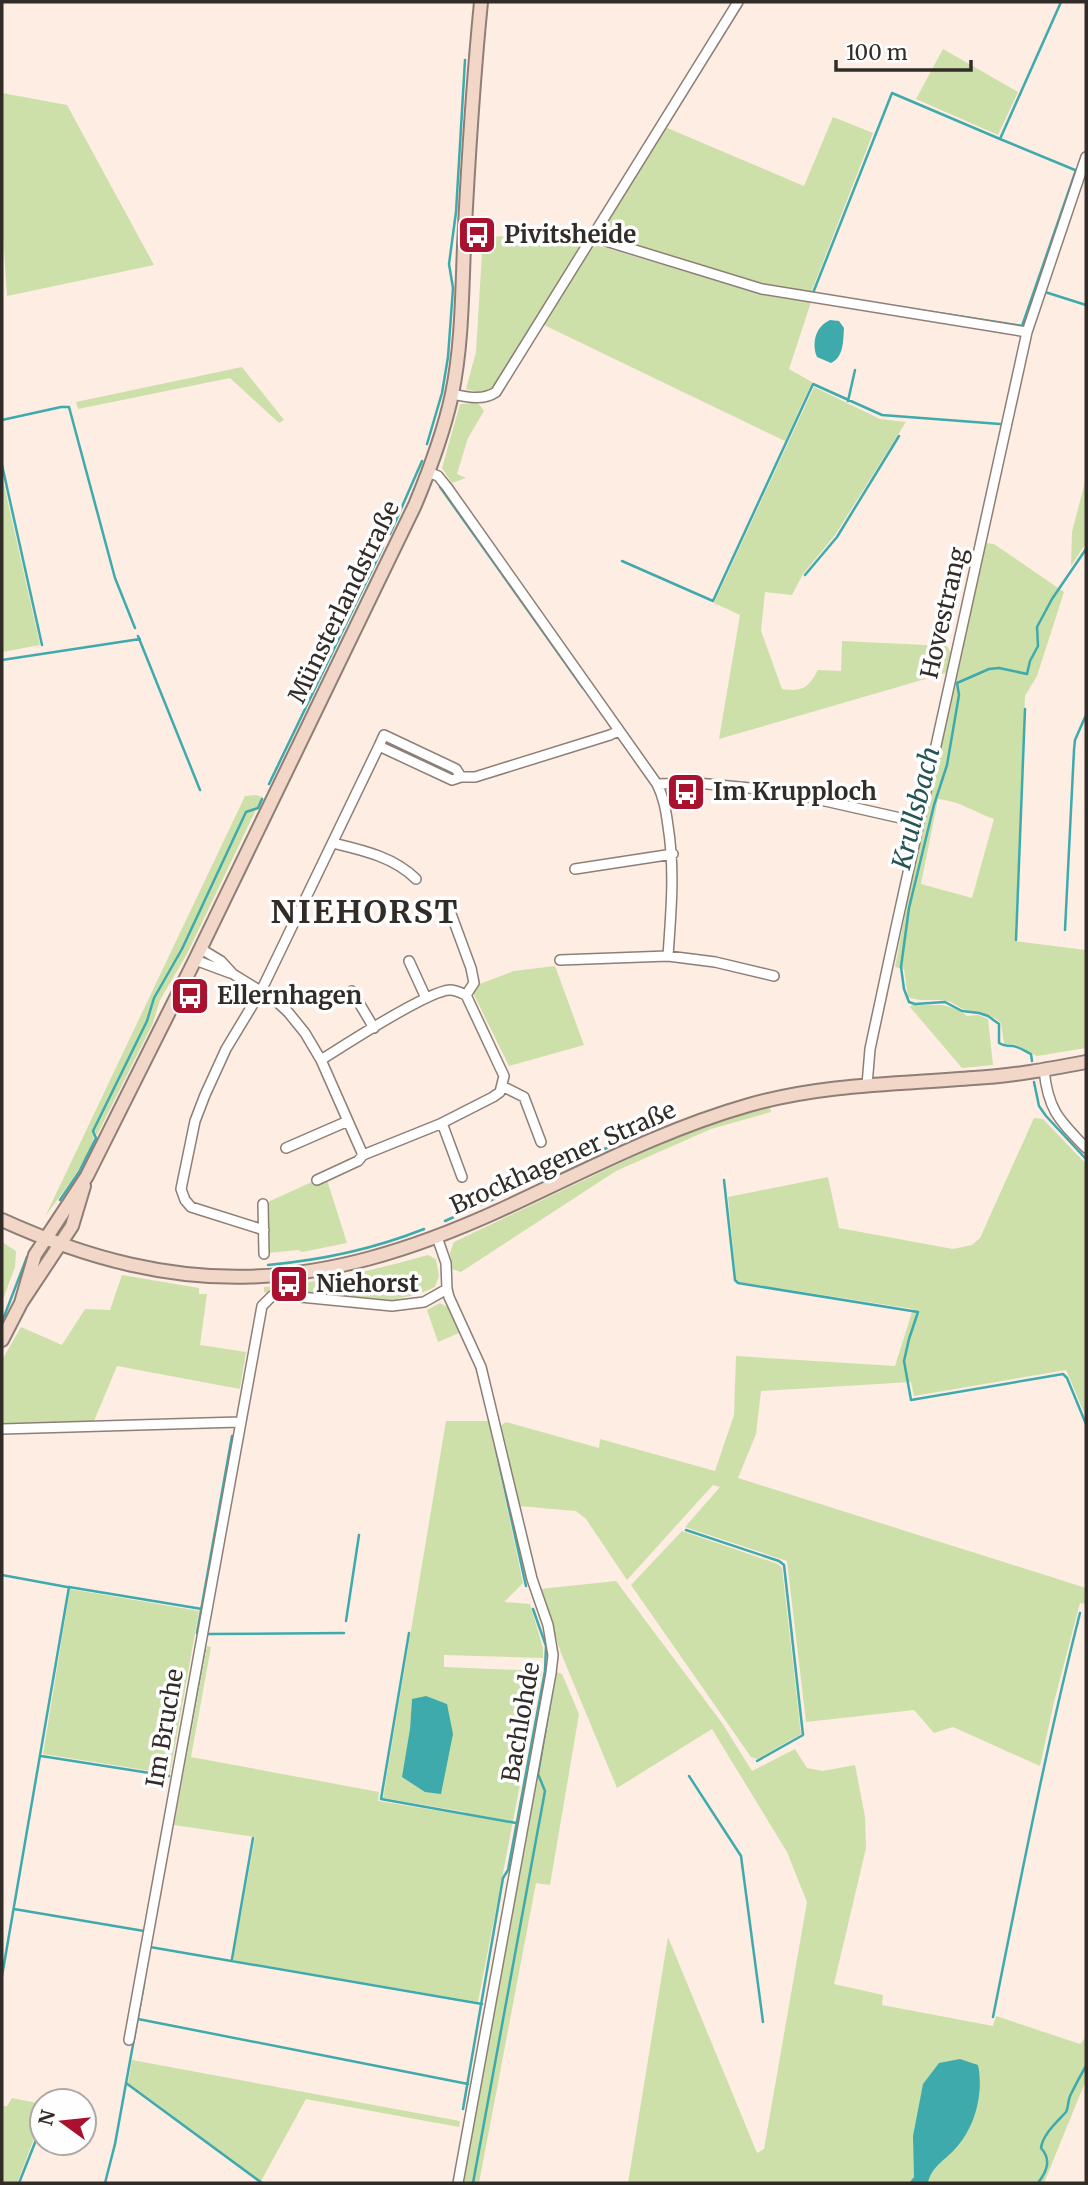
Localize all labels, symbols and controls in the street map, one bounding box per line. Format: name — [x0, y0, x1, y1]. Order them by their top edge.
scale bar — [836, 28, 971, 72]
text: 100 m — [846, 39, 908, 66]
bus stop icon: Pivitsheide — [456, 214, 498, 256]
place label: Pivitsheide — [504, 219, 636, 250]
street label: Münsterlandstraße — [281, 495, 406, 708]
street label: Hovestrang — [913, 544, 974, 682]
water label: Krullsbach — [884, 743, 947, 874]
bus stop icon: Im Krupploch — [665, 771, 707, 813]
place label: Im Krupploch — [713, 776, 877, 807]
district label: NIEHORST — [271, 892, 459, 932]
bus stop icon: Ellernhagen — [169, 975, 211, 1017]
place label: Ellernhagen — [217, 980, 362, 1011]
street label: Brockhagener Straße — [445, 1094, 680, 1221]
bus stop icon: Niehorst — [268, 1263, 310, 1305]
place label: Niehorst — [316, 1268, 419, 1299]
street label: Bachlohde — [495, 1659, 546, 1784]
street label: Im Bruche — [139, 1666, 190, 1790]
north arrow — [28, 2087, 98, 2157]
text: N — [33, 2107, 60, 2128]

